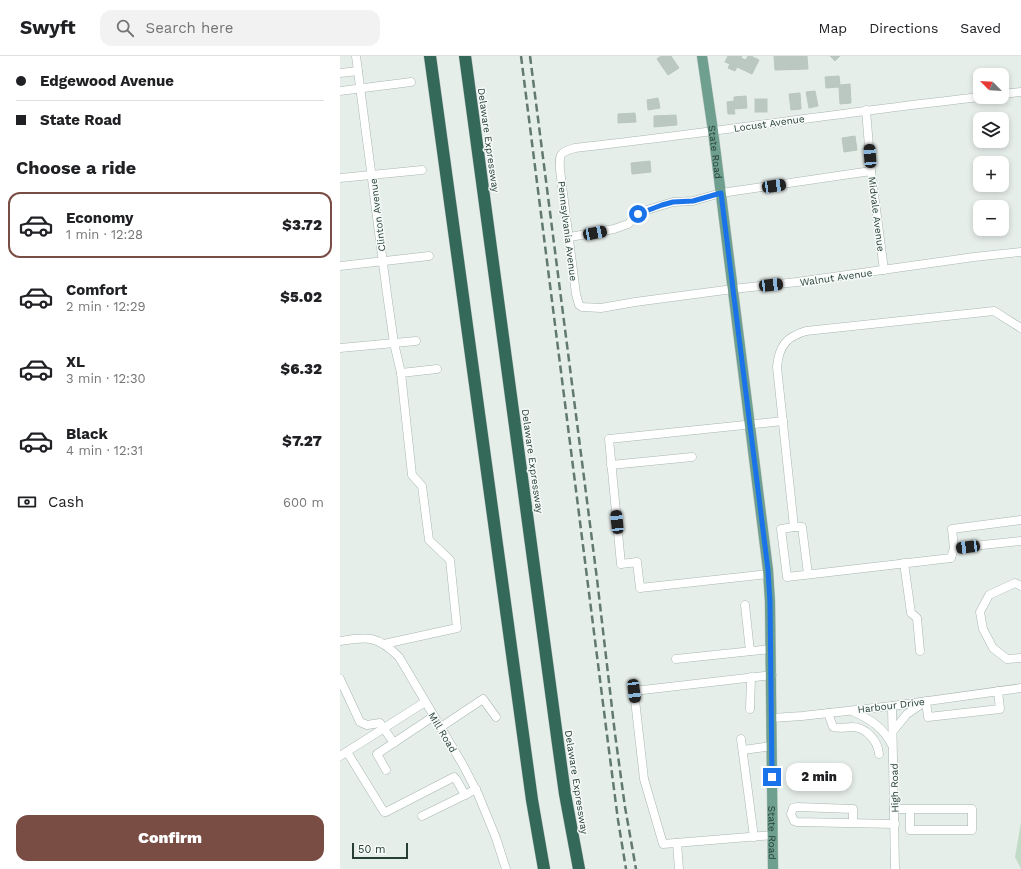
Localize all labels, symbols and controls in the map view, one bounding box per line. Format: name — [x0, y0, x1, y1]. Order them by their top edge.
search box — [100, 10, 380, 46]
text: Swyft — [20, 16, 76, 39]
icon: search — [114, 17, 136, 39]
text: Search here — [146, 19, 234, 37]
text: Map — [819, 20, 847, 36]
text: Directions — [869, 20, 938, 36]
text: Saved — [960, 20, 1001, 36]
north arrow — [973, 68, 1009, 104]
map controls — [973, 68, 1009, 236]
text: Edgewood Avenue — [40, 72, 174, 90]
street label: Delaware Expressway — [476, 87, 501, 194]
text: State Road — [40, 111, 121, 129]
button: layers — [973, 112, 1009, 148]
street label: Locust Avenue — [733, 113, 805, 134]
street label: State Road — [706, 125, 724, 180]
car — [863, 144, 877, 168]
button: + — [973, 156, 1009, 192]
text: Choose a ride — [16, 157, 136, 178]
street label: Midvale Avenue — [866, 176, 887, 252]
street label: Clinton Avenue — [368, 178, 387, 252]
car — [761, 178, 787, 194]
street label: Pennsylvania Avenue — [556, 180, 579, 282]
button: − — [973, 200, 1009, 236]
route start — [629, 205, 647, 223]
icon: car — [18, 207, 54, 243]
text: Economy — [66, 209, 133, 227]
text: $3.72 — [282, 216, 322, 234]
car — [582, 225, 608, 241]
text: 1 min · 12:28 — [66, 227, 143, 242]
street label: Walnut Avenue — [799, 267, 873, 288]
car — [758, 278, 784, 292]
icon: car — [18, 279, 54, 315]
text: Comfort — [66, 281, 127, 299]
text: $5.02 — [280, 288, 322, 306]
text: 2 min · 12:29 — [66, 299, 146, 314]
icon: car — [18, 351, 54, 387]
text: XL — [66, 353, 85, 371]
text: $6.32 — [281, 360, 322, 378]
text: 3 min · 12:30 — [66, 371, 146, 386]
street label: Delaware Expressway — [520, 408, 545, 515]
icon: car — [18, 423, 54, 459]
text: Black — [66, 425, 108, 443]
text: $7.27 — [282, 432, 322, 450]
text: 4 min · 12:31 — [66, 443, 143, 458]
icon: cash — [16, 491, 38, 513]
text: Cash — [48, 493, 84, 511]
text: 600 m — [283, 495, 324, 510]
car — [610, 509, 624, 535]
car — [955, 540, 981, 554]
car — [627, 678, 641, 704]
street label: Harbour Drive — [857, 696, 926, 715]
street label: Mill Road — [426, 710, 459, 754]
street label: Delaware Expressway — [563, 729, 590, 836]
callout: 2 min — [786, 763, 852, 791]
street label: High Road — [889, 763, 900, 813]
route end — [763, 768, 781, 786]
text: 2 min — [801, 769, 837, 784]
street label: State Road — [766, 806, 778, 860]
button: Confirm — [16, 815, 324, 861]
scale bar — [352, 841, 408, 860]
text: 50 m — [358, 843, 385, 856]

